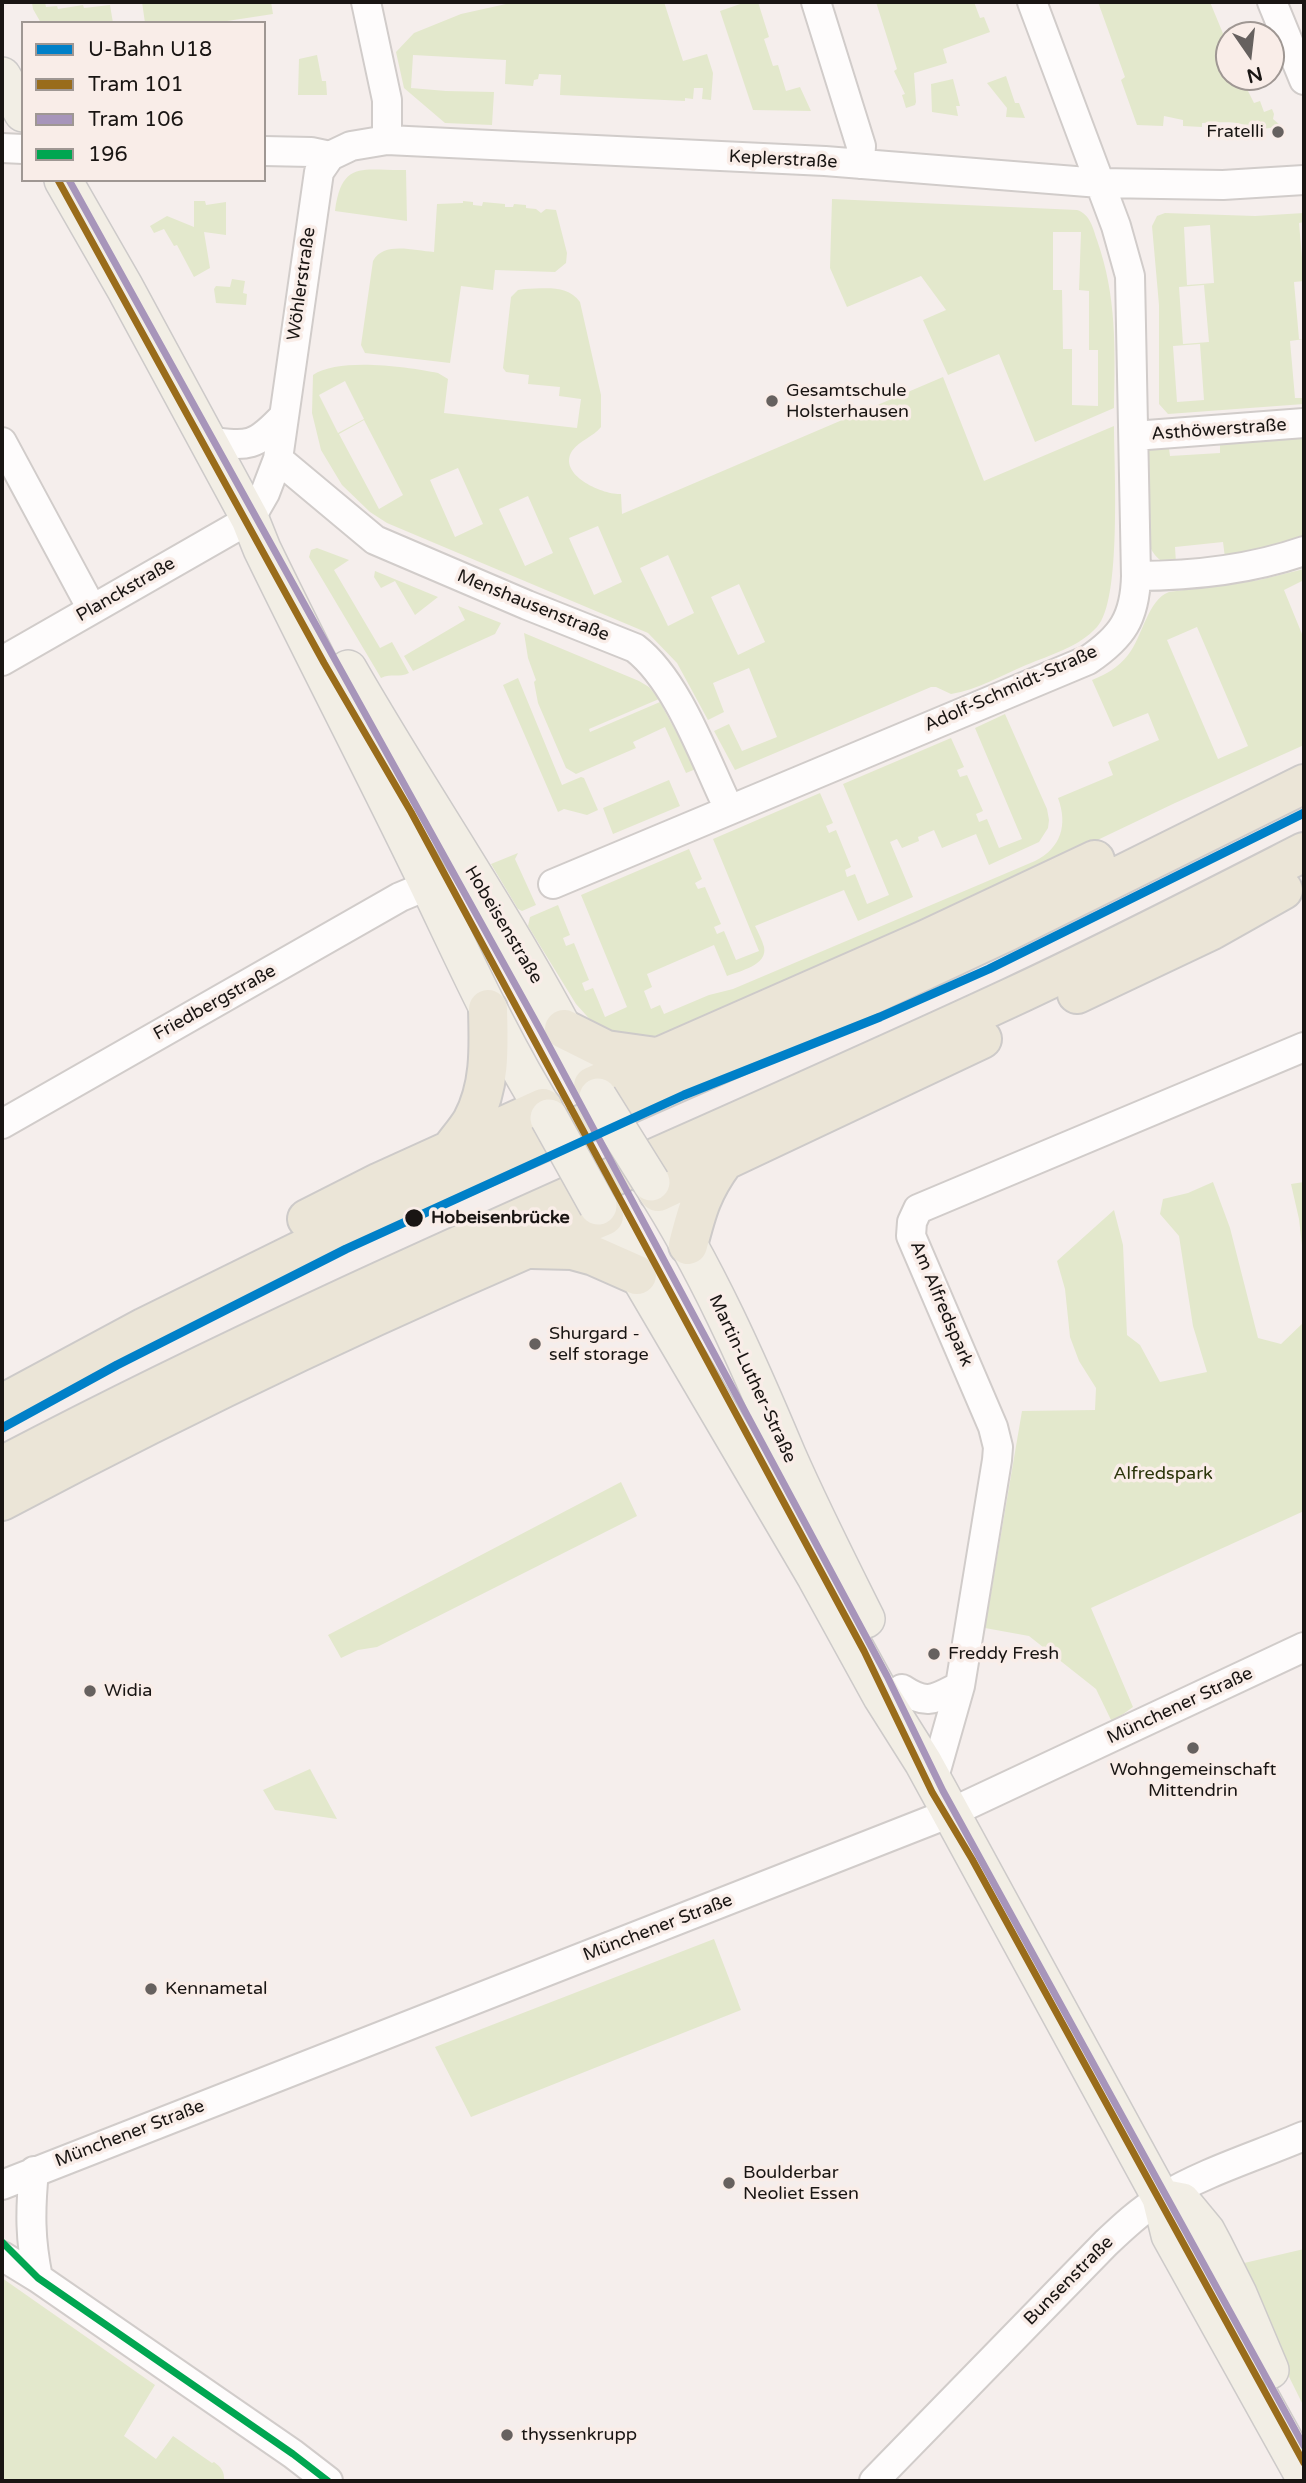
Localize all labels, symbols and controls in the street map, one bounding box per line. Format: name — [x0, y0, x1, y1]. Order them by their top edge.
legend — [21, 21, 266, 182]
north arrow — [1215, 21, 1285, 91]
text: U-Bahn U18 — [88, 37, 212, 62]
text: N — [1245, 62, 1265, 87]
text: Tram 101 — [88, 72, 184, 97]
text: Tram 106 — [88, 107, 184, 132]
place label: Fratelli — [1206, 121, 1264, 143]
marker: Fratelli — [1270, 124, 1286, 140]
text: 196 — [88, 142, 128, 167]
street label: Keplerstraße — [728, 146, 838, 174]
street label: Wöhlerstraße — [283, 226, 321, 342]
place label: Gesamtschule Holsterhausen — [786, 380, 909, 422]
marker: Gesamtschule Holsterhausen — [764, 393, 780, 409]
street label: Asthöwerstraße — [1151, 415, 1287, 445]
street label: Planckstraße — [73, 553, 179, 627]
street label: Menshausenstraße — [454, 566, 612, 646]
street label: Adolf-Schmidt-Straße — [921, 641, 1101, 737]
street label: Hobeisenstraße — [459, 862, 547, 988]
street label: Friedbergstraße — [150, 960, 280, 1046]
marker: Hobeisenbrücke — [403, 1207, 425, 1229]
place label: Hobeisenbrücke — [431, 1207, 570, 1229]
street label: Am Alfredspark — [905, 1238, 977, 1370]
street label: Martin-Luther-Straße — [704, 1291, 800, 1467]
place label: Shurgard - self storage — [549, 1323, 649, 1366]
marker: Shurgard - self storage — [527, 1336, 543, 1352]
park label: Alfredspark — [1113, 1463, 1213, 1485]
place label: Freddy Fresh — [948, 1643, 1059, 1665]
marker: Freddy Fresh — [926, 1646, 942, 1662]
street label: Münchener Straße — [1104, 1663, 1256, 1749]
place label: Widia — [104, 1680, 152, 1702]
marker: Widia — [82, 1683, 98, 1699]
marker: Wohngemeinschaft Mittendrin — [1185, 1740, 1201, 1756]
place label: Wohngemeinschaft Mittendrin — [1110, 1759, 1276, 1802]
street label: Münchener Straße — [580, 1890, 736, 1966]
place label: Kennametal — [165, 1978, 267, 2000]
marker: Kennametal — [143, 1981, 159, 1997]
street label: Münchener Straße — [52, 2096, 208, 2172]
place label: Boulderbar Neoliet Essen — [743, 2162, 859, 2204]
marker: Boulderbar Neoliet Essen — [721, 2175, 737, 2191]
street label: Bunsenstraße — [1020, 2232, 1118, 2330]
place label: thyssenkrupp — [521, 2424, 637, 2446]
marker: thyssenkrupp — [499, 2427, 515, 2443]

